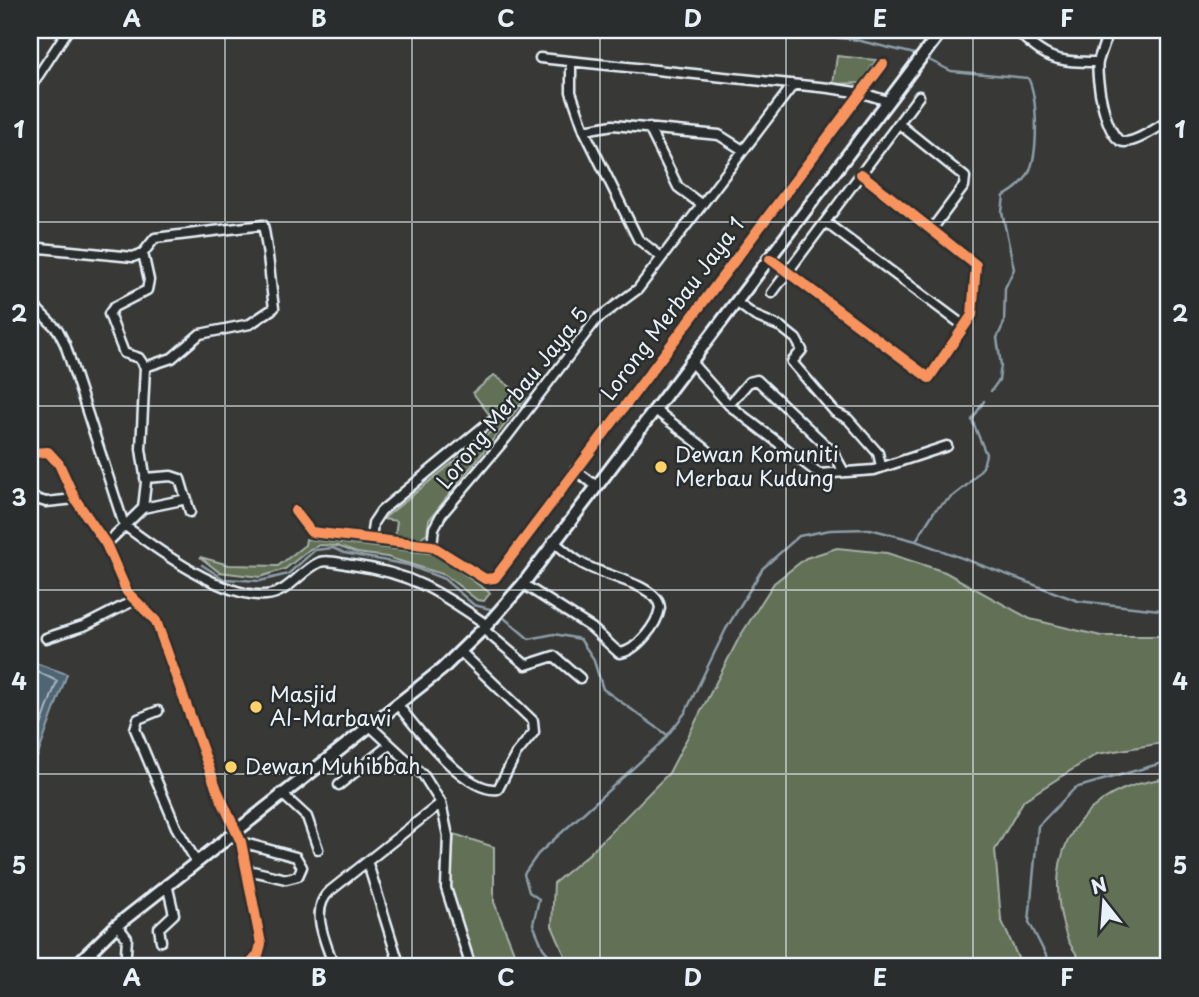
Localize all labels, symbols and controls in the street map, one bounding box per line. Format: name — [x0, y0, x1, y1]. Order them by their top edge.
text: A — [123, 0, 141, 35]
text: B — [311, 0, 327, 35]
text: C — [497, 0, 515, 35]
text: D — [684, 0, 702, 35]
text: E — [873, 0, 887, 35]
text: F — [1060, 0, 1074, 35]
text: 1 — [14, 111, 25, 146]
text: 1 — [1175, 111, 1186, 146]
street label: Lorong Merbau Jaya 1 — [592, 209, 751, 406]
text: 2 — [11, 295, 27, 330]
text: 2 — [1172, 295, 1188, 330]
street label: Lorong Merbau Jaya 5 — [428, 299, 595, 495]
place label: Dewan Komuniti Merbau Kudung — [675, 437, 839, 493]
marker: Dewan Komuniti Merbau Kudung — [653, 459, 669, 475]
text: 3 — [11, 479, 27, 514]
text: 3 — [1172, 479, 1188, 514]
text: 4 — [11, 663, 27, 698]
text: 4 — [1172, 663, 1188, 698]
place label: Masjid Al-Marbawi — [270, 677, 392, 733]
marker: Masjid Al-Marbawi — [248, 699, 264, 715]
place label: Dewan Muhibbah — [245, 749, 420, 781]
marker: Dewan Muhibbah — [223, 759, 239, 775]
text: 5 — [12, 847, 26, 882]
text: 5 — [1173, 847, 1187, 882]
north arrow — [1070, 867, 1140, 937]
text: N — [1087, 869, 1110, 900]
text: A — [123, 959, 141, 994]
text: B — [311, 959, 327, 994]
text: C — [497, 959, 515, 994]
text: D — [684, 959, 702, 994]
text: E — [873, 959, 887, 994]
text: F — [1060, 959, 1074, 994]

